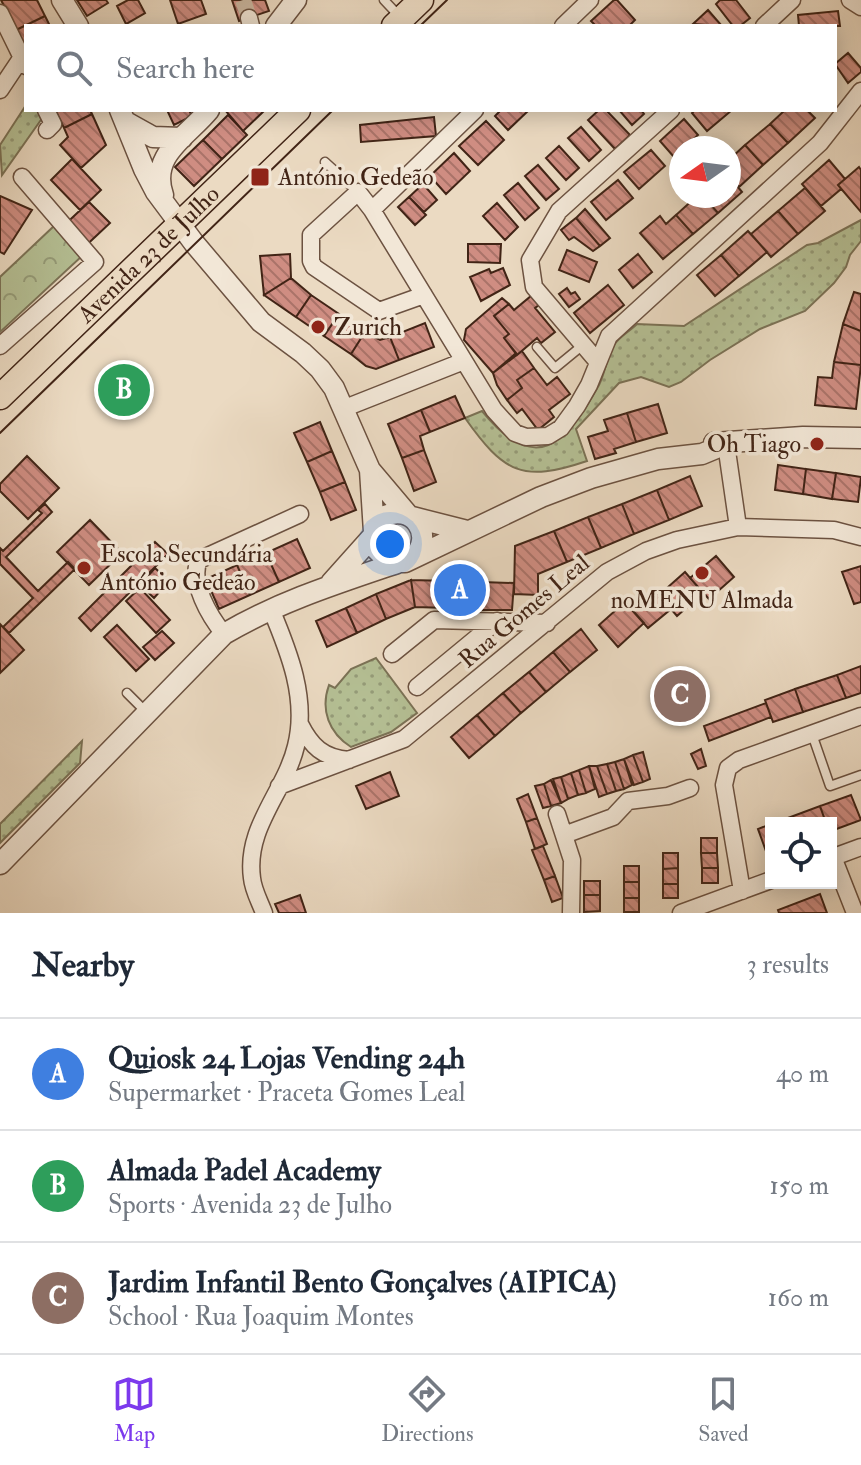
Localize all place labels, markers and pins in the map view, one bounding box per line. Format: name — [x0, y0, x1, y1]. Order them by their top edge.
place label: António Gedeão — [277, 162, 433, 193]
marker: António Gedeão — [249, 166, 271, 188]
place label: Zurich — [334, 312, 402, 343]
marker: Zurich — [309, 318, 327, 336]
pin: B — [98, 360, 150, 420]
place label: Oh Tiago — [707, 429, 801, 460]
marker: Oh Tiago — [808, 435, 826, 453]
place label: Escola Secundária António Gedeão — [99, 539, 273, 598]
marker: Escola Secundária António Gedeão — [75, 559, 93, 577]
pin: A — [434, 560, 486, 620]
marker: noMENU Almada — [693, 564, 711, 582]
place label: noMENU Almada — [611, 585, 794, 616]
pin: C — [654, 666, 706, 726]

